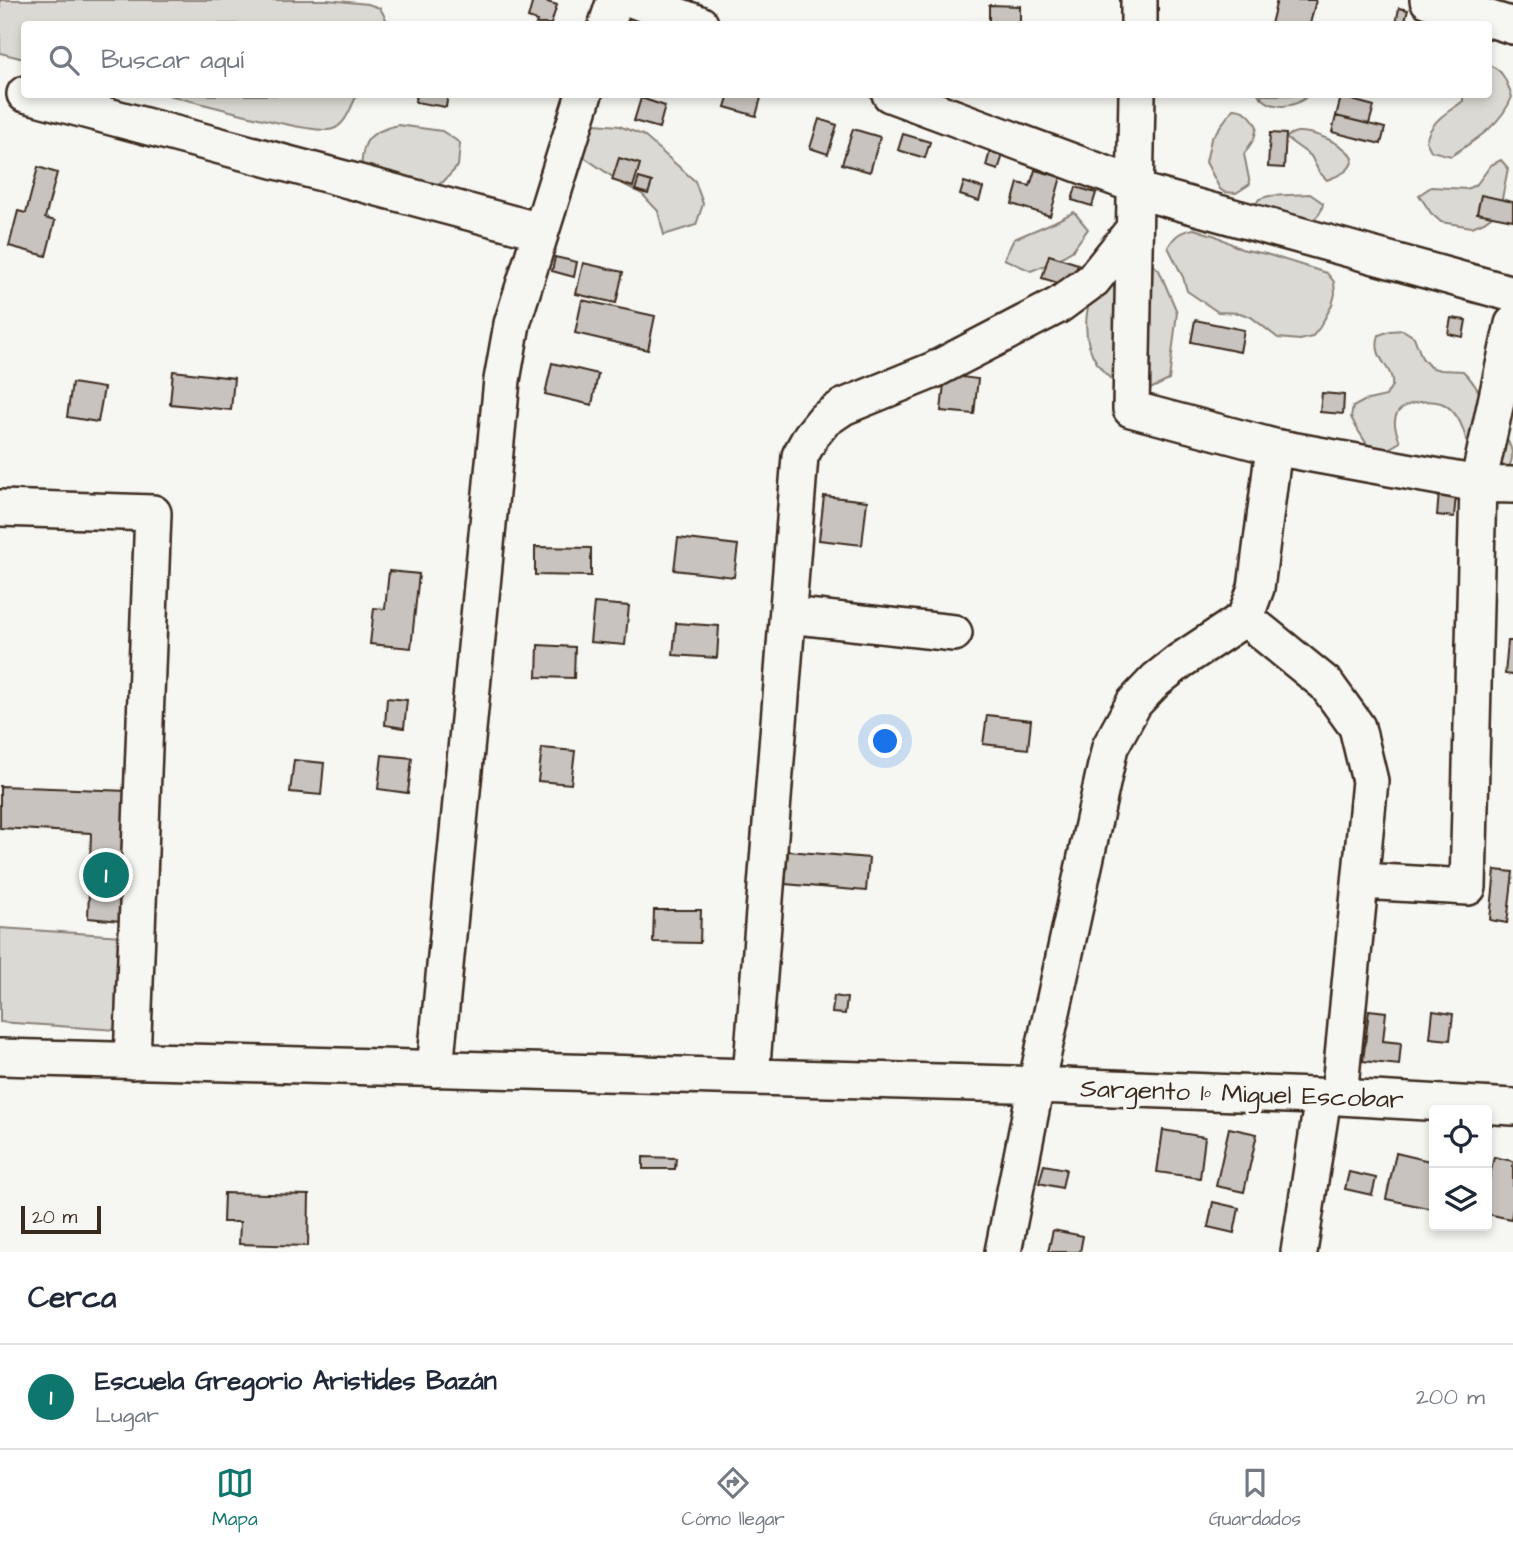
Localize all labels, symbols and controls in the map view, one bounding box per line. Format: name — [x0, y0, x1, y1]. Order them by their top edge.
search box — [21, 21, 1492, 98]
icon: search — [45, 41, 83, 79]
text: Buscar aquí — [101, 42, 244, 78]
your location — [868, 724, 902, 758]
pin: 1 — [83, 849, 129, 901]
street label: Sargento 1º Miguel Escobar — [1080, 1070, 1404, 1120]
map controls — [1429, 1105, 1492, 1231]
button: locate — [1429, 1105, 1492, 1168]
button: layers — [1429, 1168, 1492, 1231]
scale bar — [21, 1203, 102, 1235]
text: 20 m — [32, 1204, 77, 1231]
text: Cerca — [28, 1277, 116, 1319]
text: Escuela Gregorio Aristides Bazán — [95, 1363, 497, 1399]
text: 1 — [50, 1381, 52, 1413]
text: 200 m — [1416, 1381, 1485, 1413]
text: Lugar — [95, 1399, 159, 1431]
tab: Mapa — [212, 1464, 258, 1533]
tab: Cómo llegar — [681, 1464, 785, 1533]
tab: Guardados — [1209, 1464, 1301, 1533]

